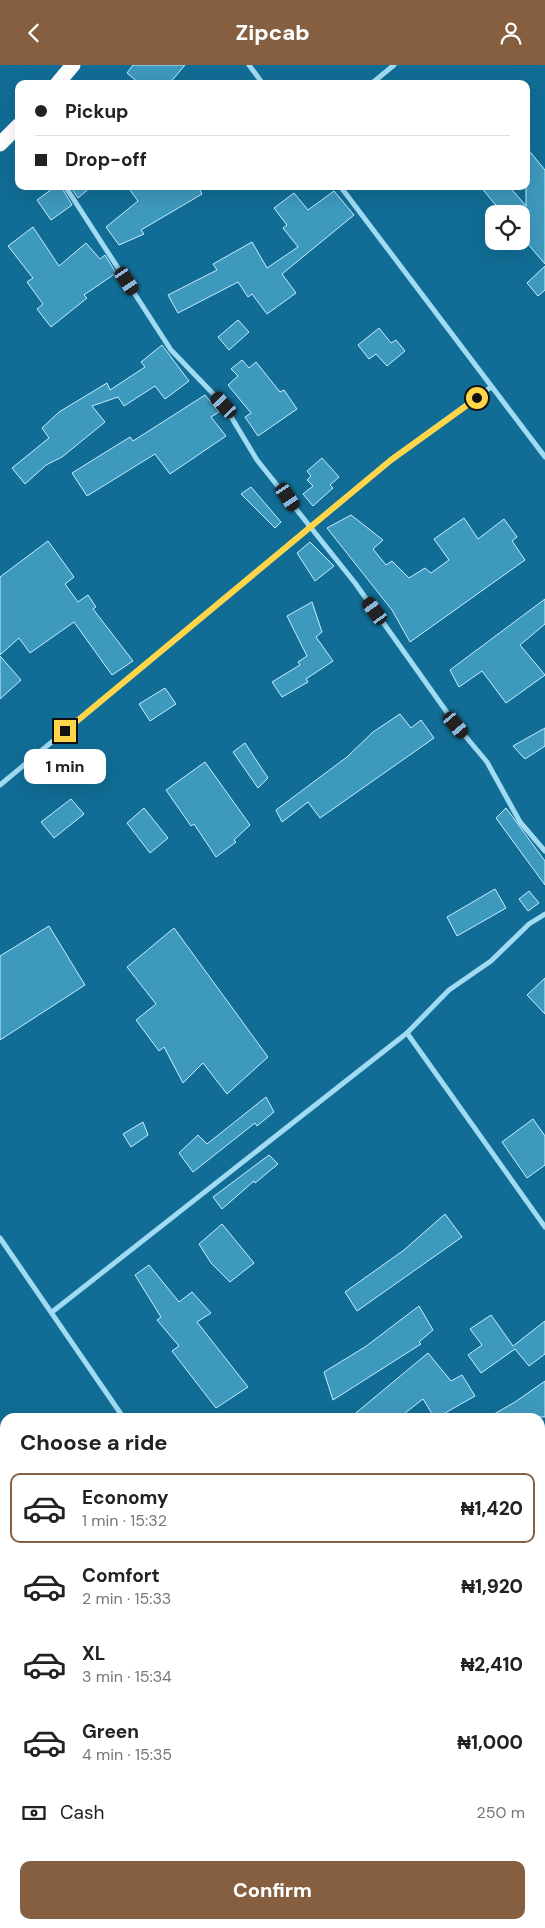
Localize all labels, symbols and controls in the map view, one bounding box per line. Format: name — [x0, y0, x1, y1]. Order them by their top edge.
text: Zipcab — [235, 18, 310, 47]
icon: back — [20, 19, 48, 47]
icon: person — [497, 19, 525, 47]
text: Pickup — [65, 99, 129, 124]
text: Drop-off — [65, 147, 147, 172]
map controls — [485, 205, 530, 250]
button: locate — [485, 205, 530, 250]
car — [112, 264, 141, 298]
route start — [466, 387, 488, 409]
car — [208, 389, 239, 421]
car — [273, 480, 302, 514]
car — [360, 594, 389, 628]
car — [440, 709, 471, 741]
route end — [54, 720, 76, 742]
callout: 1 min — [24, 749, 106, 783]
text: 1 min — [45, 756, 85, 777]
text: Choose a ride — [20, 1428, 168, 1457]
text: Economy — [82, 1485, 169, 1510]
icon: car — [22, 1486, 67, 1531]
text: ₦1,420 — [461, 1496, 523, 1521]
text: 1 min · 15:32 — [82, 1510, 167, 1531]
text: Comfort — [82, 1563, 160, 1588]
icon: car — [22, 1564, 67, 1609]
text: ₦1,920 — [461, 1574, 523, 1599]
text: 2 min · 15:33 — [82, 1588, 171, 1609]
text: XL — [82, 1641, 105, 1666]
icon: car — [22, 1642, 67, 1687]
text: ₦2,410 — [461, 1652, 523, 1677]
text: 3 min · 15:34 — [82, 1666, 172, 1687]
text: Green — [82, 1719, 139, 1744]
icon: car — [22, 1720, 67, 1765]
text: ₦1,000 — [457, 1730, 523, 1755]
text: 4 min · 15:35 — [82, 1744, 172, 1765]
icon: cash — [20, 1799, 48, 1827]
text: Cash — [60, 1800, 104, 1825]
text: 250 m — [477, 1802, 525, 1823]
button: Confirm — [20, 1861, 525, 1919]

